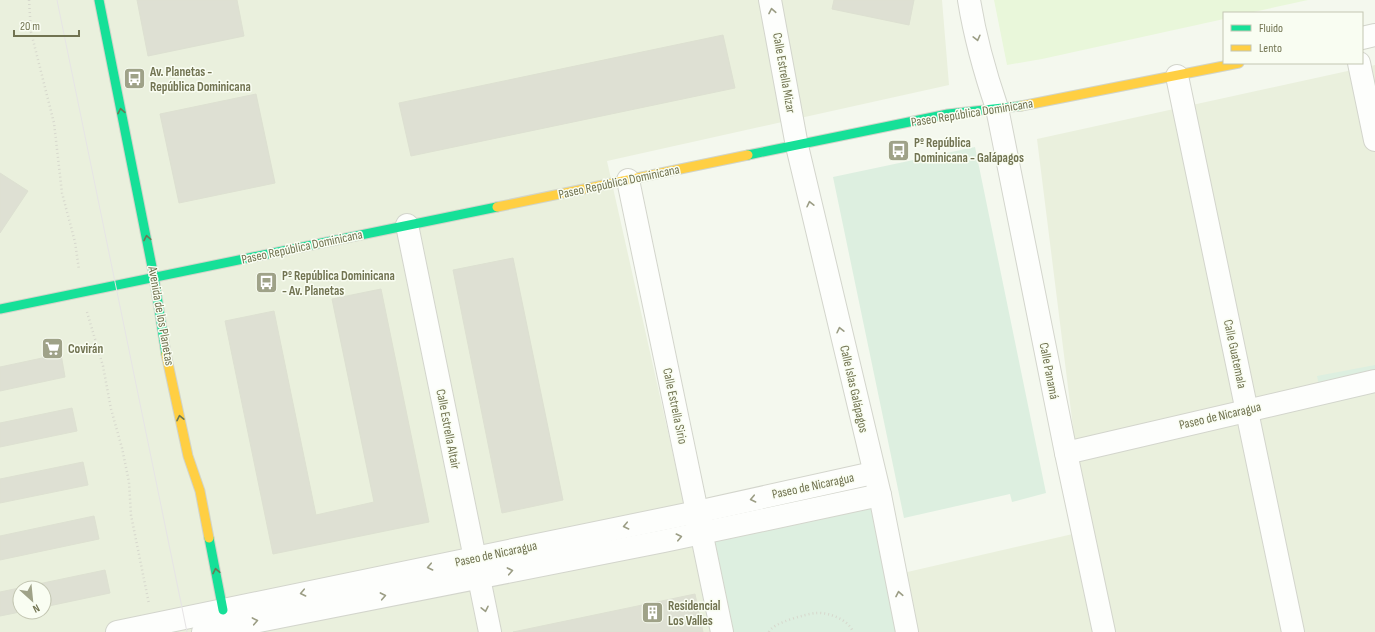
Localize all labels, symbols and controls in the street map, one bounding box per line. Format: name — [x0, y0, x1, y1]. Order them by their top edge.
one-way arrow — [769, 8, 777, 14]
scale bar — [14, 12, 79, 38]
legend — [1223, 12, 1363, 64]
text: 20 m — [20, 19, 40, 34]
text: Fluido — [1259, 21, 1283, 36]
street label: Calle Estrella Mizar — [769, 32, 799, 115]
one-way arrow — [972, 35, 980, 41]
text: Lento — [1259, 41, 1282, 56]
place label: Av. Planetas - República Dominicana — [149, 64, 251, 95]
bus stop icon: Av. Planetas - República Dominicana — [121, 66, 147, 92]
street label: Paseo República Dominicana — [910, 95, 1034, 131]
one-way arrow — [118, 108, 126, 114]
place label: Pº República Dominicana - Galápagos — [914, 135, 1024, 166]
bus stop icon: Pº República Dominicana - Galápagos — [885, 137, 911, 163]
street label: Paseo República Dominicana — [557, 161, 681, 203]
one-way arrow — [807, 201, 815, 207]
street label: Paseo República Dominicana — [240, 226, 364, 268]
one-way arrow — [143, 235, 151, 242]
street label: Avenida de los Planetas — [144, 264, 178, 367]
place label: Pº República Dominicana - Av. Planetas — [282, 268, 395, 299]
bus stop icon: Pº República Dominicana - Av. Planetas — [253, 270, 279, 296]
street label: Calle Guatemala — [1220, 318, 1250, 390]
one-way arrow — [837, 327, 845, 334]
supermarket icon: Covirán — [40, 336, 66, 362]
place label: Covirán — [68, 341, 103, 357]
street label: Calle Panamá — [1036, 341, 1062, 401]
street label: Calle Islas Galápagos — [836, 344, 872, 435]
street label: Calle Estrella Sirio — [659, 366, 691, 446]
street label: Calle Estrella Altair — [432, 388, 464, 471]
street label: Paseo de Nicaragua — [1177, 399, 1263, 433]
one-way arrow — [177, 415, 185, 421]
street label: Paseo de Nicaragua — [770, 469, 856, 503]
one-way arrow — [750, 495, 756, 503]
one-way arrow — [623, 522, 629, 530]
one-way arrow — [676, 534, 682, 542]
street label: Paseo de Nicaragua — [453, 537, 539, 571]
one-way arrow — [427, 562, 433, 571]
one-way arrow — [507, 567, 513, 575]
one-way arrow — [212, 568, 220, 574]
north arrow — [12, 580, 52, 620]
one-way arrow — [300, 589, 306, 597]
one-way arrow — [896, 591, 904, 597]
one-way arrow — [380, 592, 386, 601]
place label: Residencial Los Valles — [668, 598, 721, 629]
building icon: Residencial Los Valles — [639, 600, 665, 626]
text: N — [31, 601, 42, 616]
one-way arrow — [480, 606, 489, 612]
one-way arrow — [252, 618, 258, 626]

